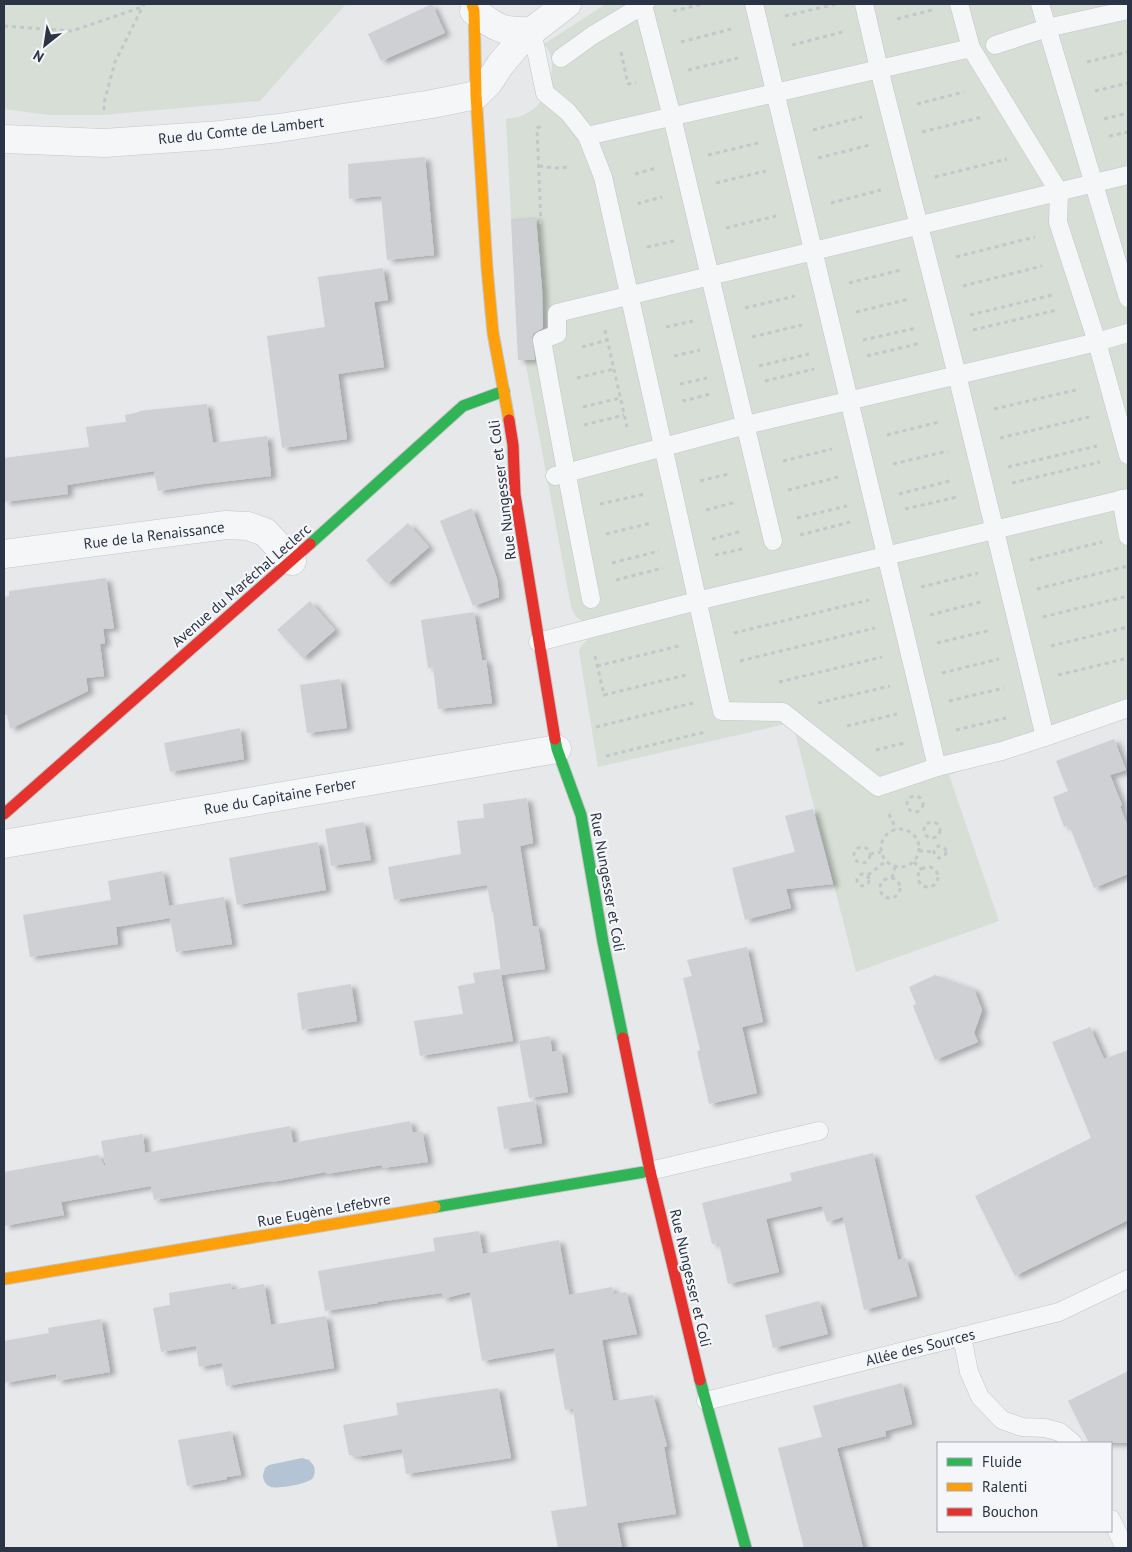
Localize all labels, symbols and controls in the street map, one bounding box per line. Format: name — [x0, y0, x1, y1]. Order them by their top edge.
north arrow — [20, 20, 70, 70]
text: N — [30, 46, 47, 66]
street label: Rue du Comte de Lambert — [157, 112, 325, 148]
street label: Rue Nungesser et Coli — [484, 419, 520, 561]
street label: Rue de la Renaissance — [82, 517, 226, 553]
street label: Avenue du Maréchal Leclerc — [167, 519, 315, 651]
street label: Rue du Capitaine Ferber — [202, 773, 358, 819]
street label: Rue Nungesser et Coli — [586, 811, 630, 953]
street label: Rue Eugène Lefebvre — [256, 1189, 392, 1231]
street label: Rue Nungesser et Coli — [666, 1207, 716, 1349]
street label: Allée des Sources — [863, 1324, 977, 1370]
legend — [937, 1442, 1112, 1532]
text: Fluide — [982, 1452, 1022, 1471]
text: Ralenti — [982, 1477, 1028, 1496]
text: Bouchon — [982, 1502, 1038, 1521]

